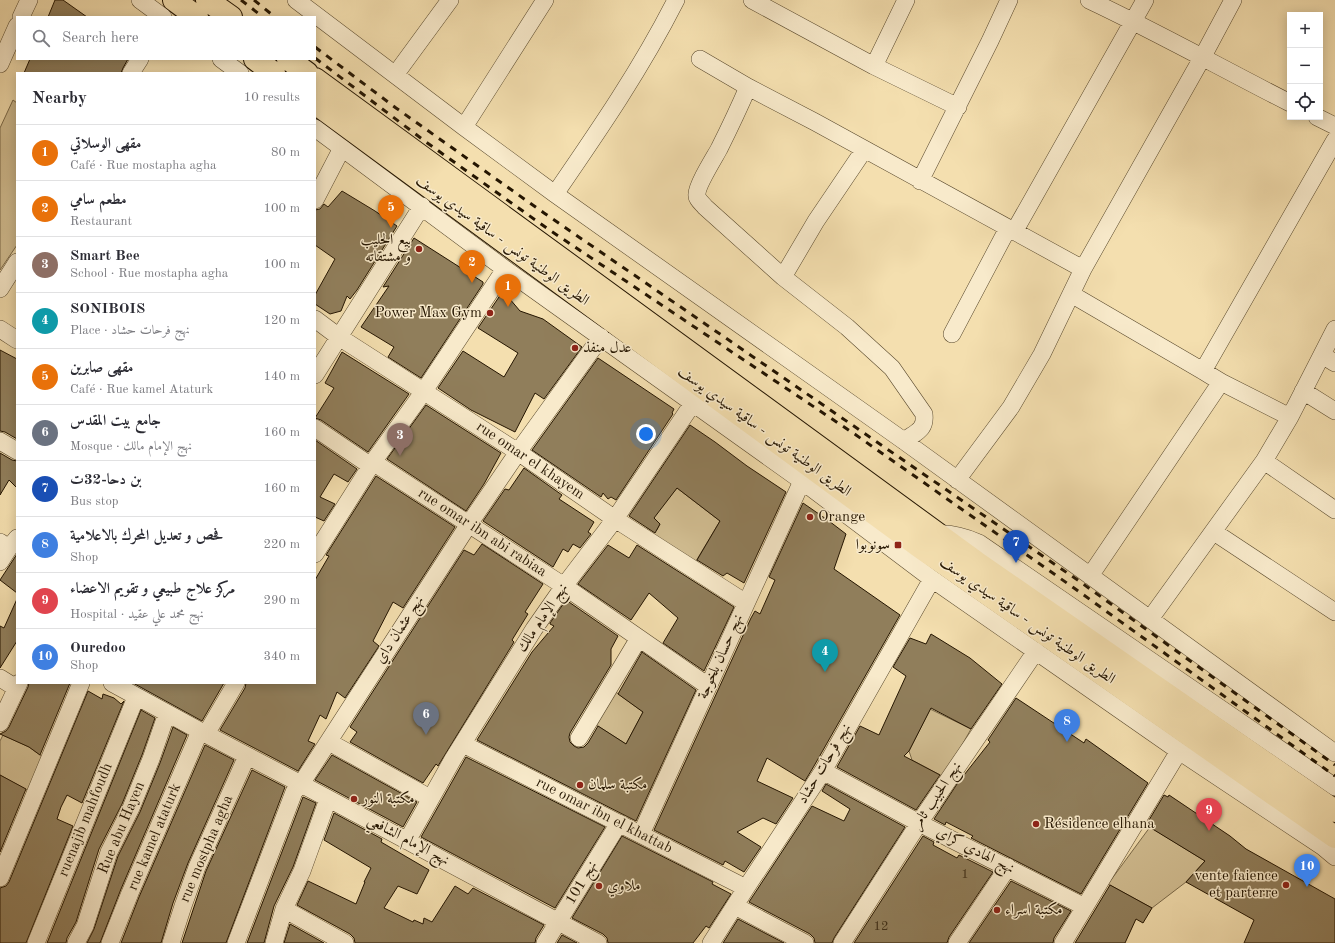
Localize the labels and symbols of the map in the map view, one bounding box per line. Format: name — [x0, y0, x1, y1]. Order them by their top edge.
street label: الطريق الوطنية تونس - ساقية سيدي يوسف — [411, 173, 591, 311]
pin: 5 — [378, 195, 404, 228]
place label: بيع الحليب و مشتقاته — [361, 233, 411, 265]
marker: بيع الحليب و مشتقاته — [414, 244, 424, 254]
pin: 2 — [459, 250, 485, 283]
pin: 1 — [495, 274, 521, 307]
place label: Power Max Gym — [375, 306, 482, 321]
marker: Power Max Gym — [485, 308, 495, 318]
place label: عدل منفذ — [583, 341, 632, 356]
marker: عدل منفذ — [570, 343, 580, 353]
street label: الطريق الوطنية تونس - ساقية سيدي يوسف — [673, 364, 853, 502]
street label: rue omar el khayem — [473, 419, 587, 503]
pin: 3 — [387, 423, 413, 456]
your location — [636, 424, 656, 444]
street label: rue omar ibn abi rabiaa — [415, 486, 549, 580]
place label: Orange — [818, 510, 865, 525]
marker: Orange — [805, 512, 815, 522]
pin: 7 — [1003, 530, 1029, 563]
place label: سونوبوا — [856, 538, 890, 553]
marker: سونوبوا — [893, 540, 903, 550]
street label: الطريق الوطنية تونس - ساقية سيدي يوسف — [935, 555, 1117, 690]
street label: نهج الإمام مالك — [515, 581, 576, 658]
street label: نهج عثمان داي — [373, 594, 432, 669]
street label: نهج حسان بلخوجة — [696, 612, 751, 704]
pin: 4 — [812, 639, 838, 672]
pin: 6 — [413, 702, 439, 735]
pin: 8 — [1054, 709, 1080, 742]
street label: نهج فرحات حشاد — [795, 721, 859, 809]
street label: نهج الحبيب ثامر — [909, 760, 969, 835]
street label: ruenajib mahfoudh — [56, 761, 116, 879]
street label: rue omar ibn el khattab — [534, 775, 674, 857]
place label: مكتبة سلمان — [588, 776, 647, 793]
street label: Rue abu Hayen — [96, 780, 148, 876]
marker: مكتبة سلمان — [575, 780, 585, 790]
street label: rue kamel ataturk — [126, 781, 184, 893]
place label: مكتبة النور — [360, 790, 415, 807]
street label: rue mostpha agha — [178, 793, 237, 905]
marker: مكتبة النور — [349, 794, 359, 804]
pin: 9 — [1196, 798, 1222, 831]
street label: نهج الإمام الشافعي — [362, 813, 451, 873]
place label: Résidence elhana — [1044, 817, 1155, 832]
marker: Résidence elhana — [1031, 819, 1041, 829]
street label: نهج الهادي كراي — [931, 823, 1017, 881]
pin: 10 — [1294, 854, 1320, 887]
street label: نهج 101 — [563, 859, 605, 910]
house number: 1 — [961, 868, 969, 881]
place label: vente faience et parterre — [1195, 869, 1278, 901]
place label: ملاوي — [607, 879, 641, 897]
marker: vente faience et parterre — [1281, 880, 1291, 890]
marker: ملاوي — [594, 881, 604, 891]
place label: مكتبة اسراء — [1005, 901, 1063, 919]
marker: مكتبة اسراء — [992, 905, 1002, 915]
house number: 12 — [873, 920, 889, 933]

